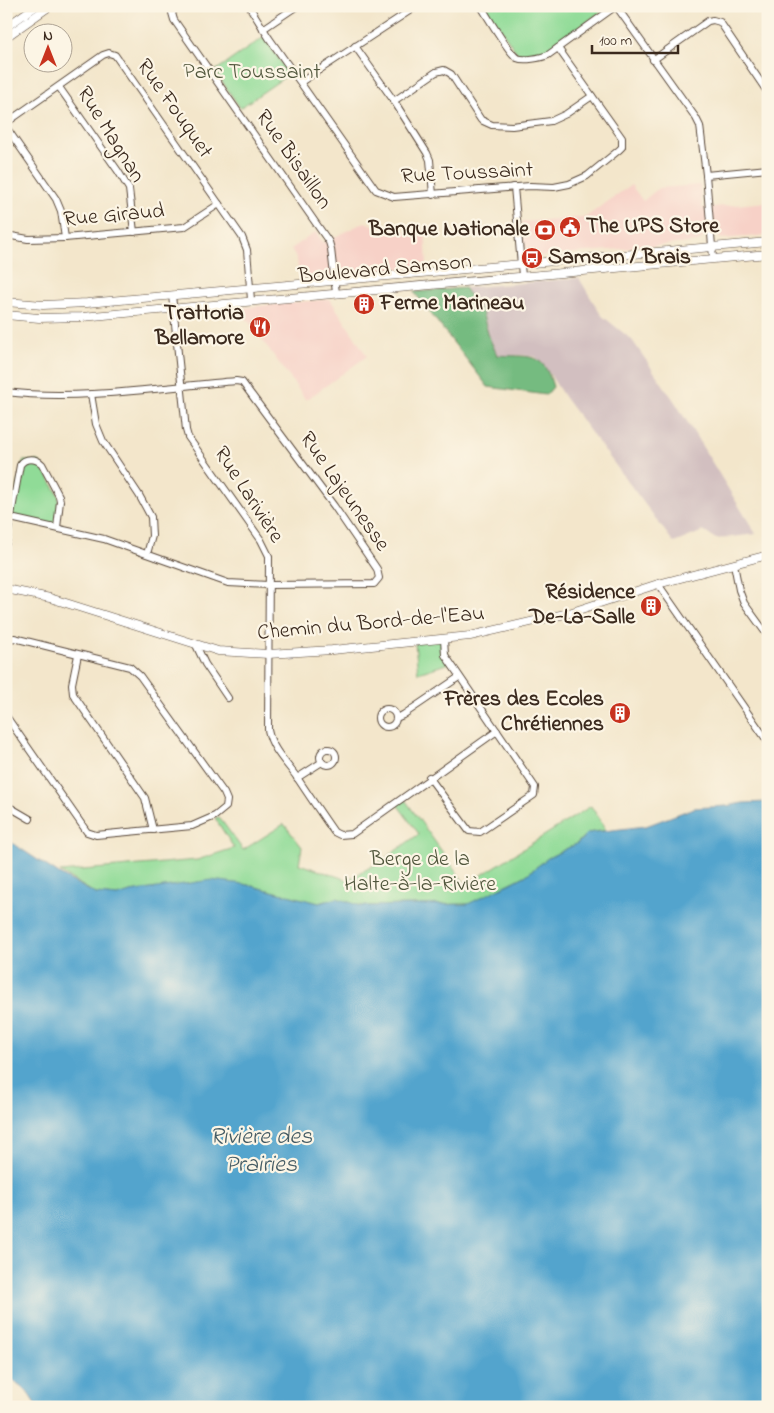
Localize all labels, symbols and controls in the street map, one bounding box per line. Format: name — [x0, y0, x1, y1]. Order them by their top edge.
north arrow — [22, 22, 72, 72]
scale bar — [592, 22, 678, 54]
text: N — [43, 26, 53, 47]
text: 100 m — [599, 30, 632, 52]
street label: Rue Fouquet — [128, 53, 220, 166]
park label: Parc Toussaint — [183, 57, 321, 89]
street label: Rue Magnan — [67, 80, 152, 190]
street label: Rue Bisaillon — [247, 104, 339, 216]
street label: Rue Toussaint — [400, 155, 534, 193]
street label: Rue Giraud — [62, 196, 166, 236]
place label: The UPS Store — [586, 211, 720, 243]
place label: Banque Nationale — [368, 214, 530, 246]
public building icon: The UPS Store — [558, 215, 582, 239]
bank icon: Banque Nationale — [533, 218, 557, 242]
place label: Samson / Brais — [548, 242, 691, 274]
street label: Boulevard Samson — [296, 246, 473, 294]
bus stop icon: Samson / Brais — [520, 246, 544, 270]
place label: Ferme Marineau — [379, 288, 525, 320]
building icon: Ferme Marineau — [352, 292, 376, 316]
place label: Trattoria Bellamore — [154, 298, 245, 355]
restaurant icon: Trattoria Bellamore — [248, 315, 272, 339]
street label: Rue Lajeunesse — [291, 426, 397, 559]
street label: Rue Larivière — [205, 440, 291, 550]
place label: Résidence De-La-Salle — [528, 577, 636, 634]
building icon: Résidence De-La-Salle — [639, 594, 663, 618]
street label: Chemin du Bord-de-l'Eau — [256, 598, 486, 650]
place label: Frères des Ecoles Chrétiennes — [443, 684, 604, 741]
building icon: Frères des Ecoles Chrétiennes — [608, 701, 632, 725]
park label: Berge de la Halte-à-la-Rivière — [344, 844, 496, 901]
water label: Rivière des Prairies — [210, 1120, 313, 1183]

